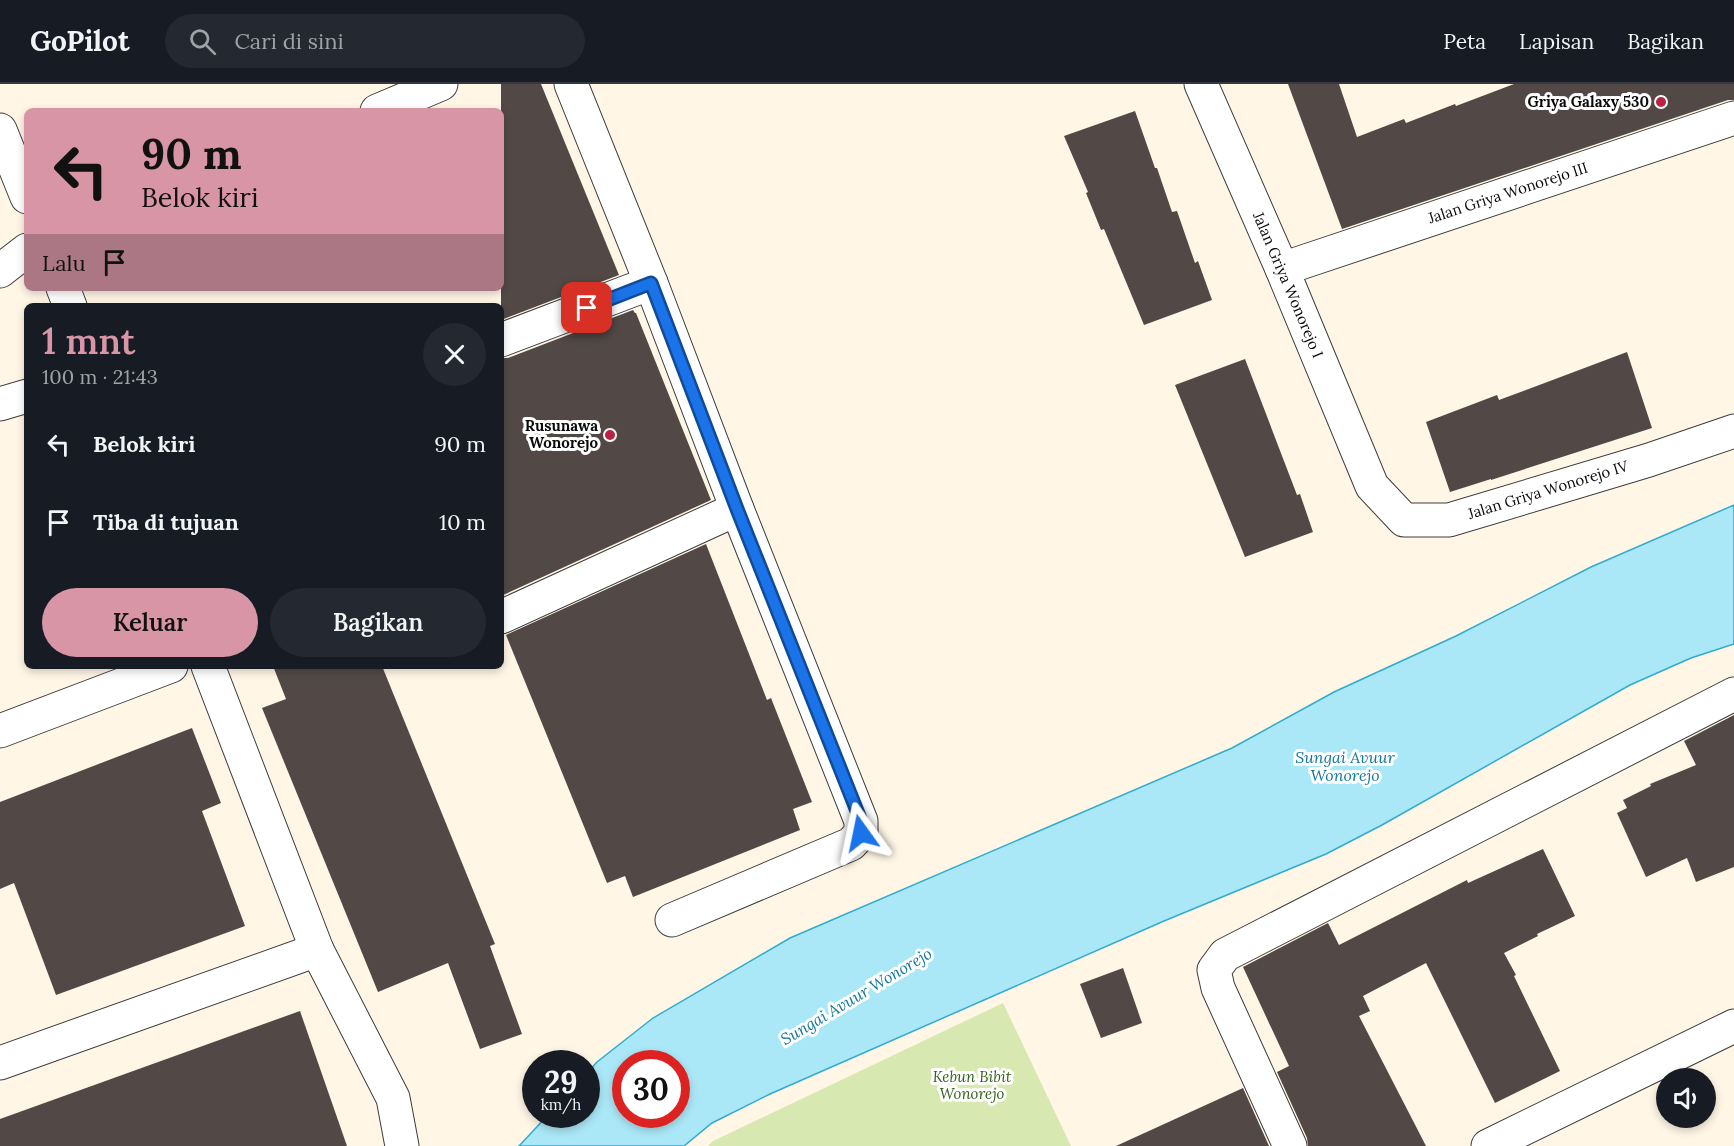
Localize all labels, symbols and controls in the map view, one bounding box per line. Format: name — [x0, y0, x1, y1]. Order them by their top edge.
search box — [165, 14, 585, 68]
text: GoPilot — [30, 23, 129, 59]
icon: search — [186, 25, 219, 58]
text: Cari di sini — [234, 27, 344, 55]
text: Peta — [1443, 28, 1486, 55]
text: Lapisan — [1519, 28, 1594, 55]
text: Bagikan — [1627, 28, 1704, 55]
place label: Griya Galaxy 530 — [1528, 92, 1649, 111]
marker: Griya Galaxy 530 — [1654, 95, 1668, 109]
text: 90 m — [141, 127, 242, 181]
icon: left — [42, 132, 120, 210]
street label: Jalan Griya Wonorejo III — [1425, 158, 1590, 228]
text: Belok kiri — [141, 180, 259, 214]
street label: Jalan Griya Wonorejo I — [1249, 208, 1328, 361]
icon: arrive — [98, 246, 131, 279]
text: Lalu — [42, 249, 86, 277]
pin — [561, 282, 612, 333]
icon: arrive — [570, 291, 603, 324]
text: 1 mnt — [42, 318, 135, 364]
button: close — [423, 323, 486, 386]
text: 100 m · 21:43 — [42, 364, 158, 389]
place label: Rusunawa Wonorejo — [525, 416, 598, 452]
icon: left — [42, 428, 75, 461]
marker: Rusunawa Wonorejo — [603, 428, 617, 442]
text: Belok kiri — [93, 430, 195, 458]
text: 90 m — [434, 430, 486, 458]
street label: Jalan Griya Wonorejo IV — [1464, 456, 1631, 523]
icon: arrive — [42, 506, 75, 539]
text: Tiba di tujuan — [93, 508, 239, 536]
text: 10 m — [439, 508, 486, 536]
button: Keluar — [42, 588, 258, 657]
button: Bagikan — [270, 588, 486, 657]
water label: Sungai Avuur Wonorejo — [1295, 747, 1395, 785]
position arrow — [829, 801, 893, 865]
water label: Sungai Avuur Wonorejo — [777, 943, 935, 1049]
speed limit sign: 30 — [612, 1050, 690, 1128]
text: 29 — [544, 1063, 578, 1101]
park label: Kebun Bibit Wonorejo — [933, 1067, 1012, 1103]
map controls — [1656, 1068, 1716, 1128]
button: sound — [1656, 1068, 1716, 1128]
text: km/h — [541, 1095, 581, 1114]

